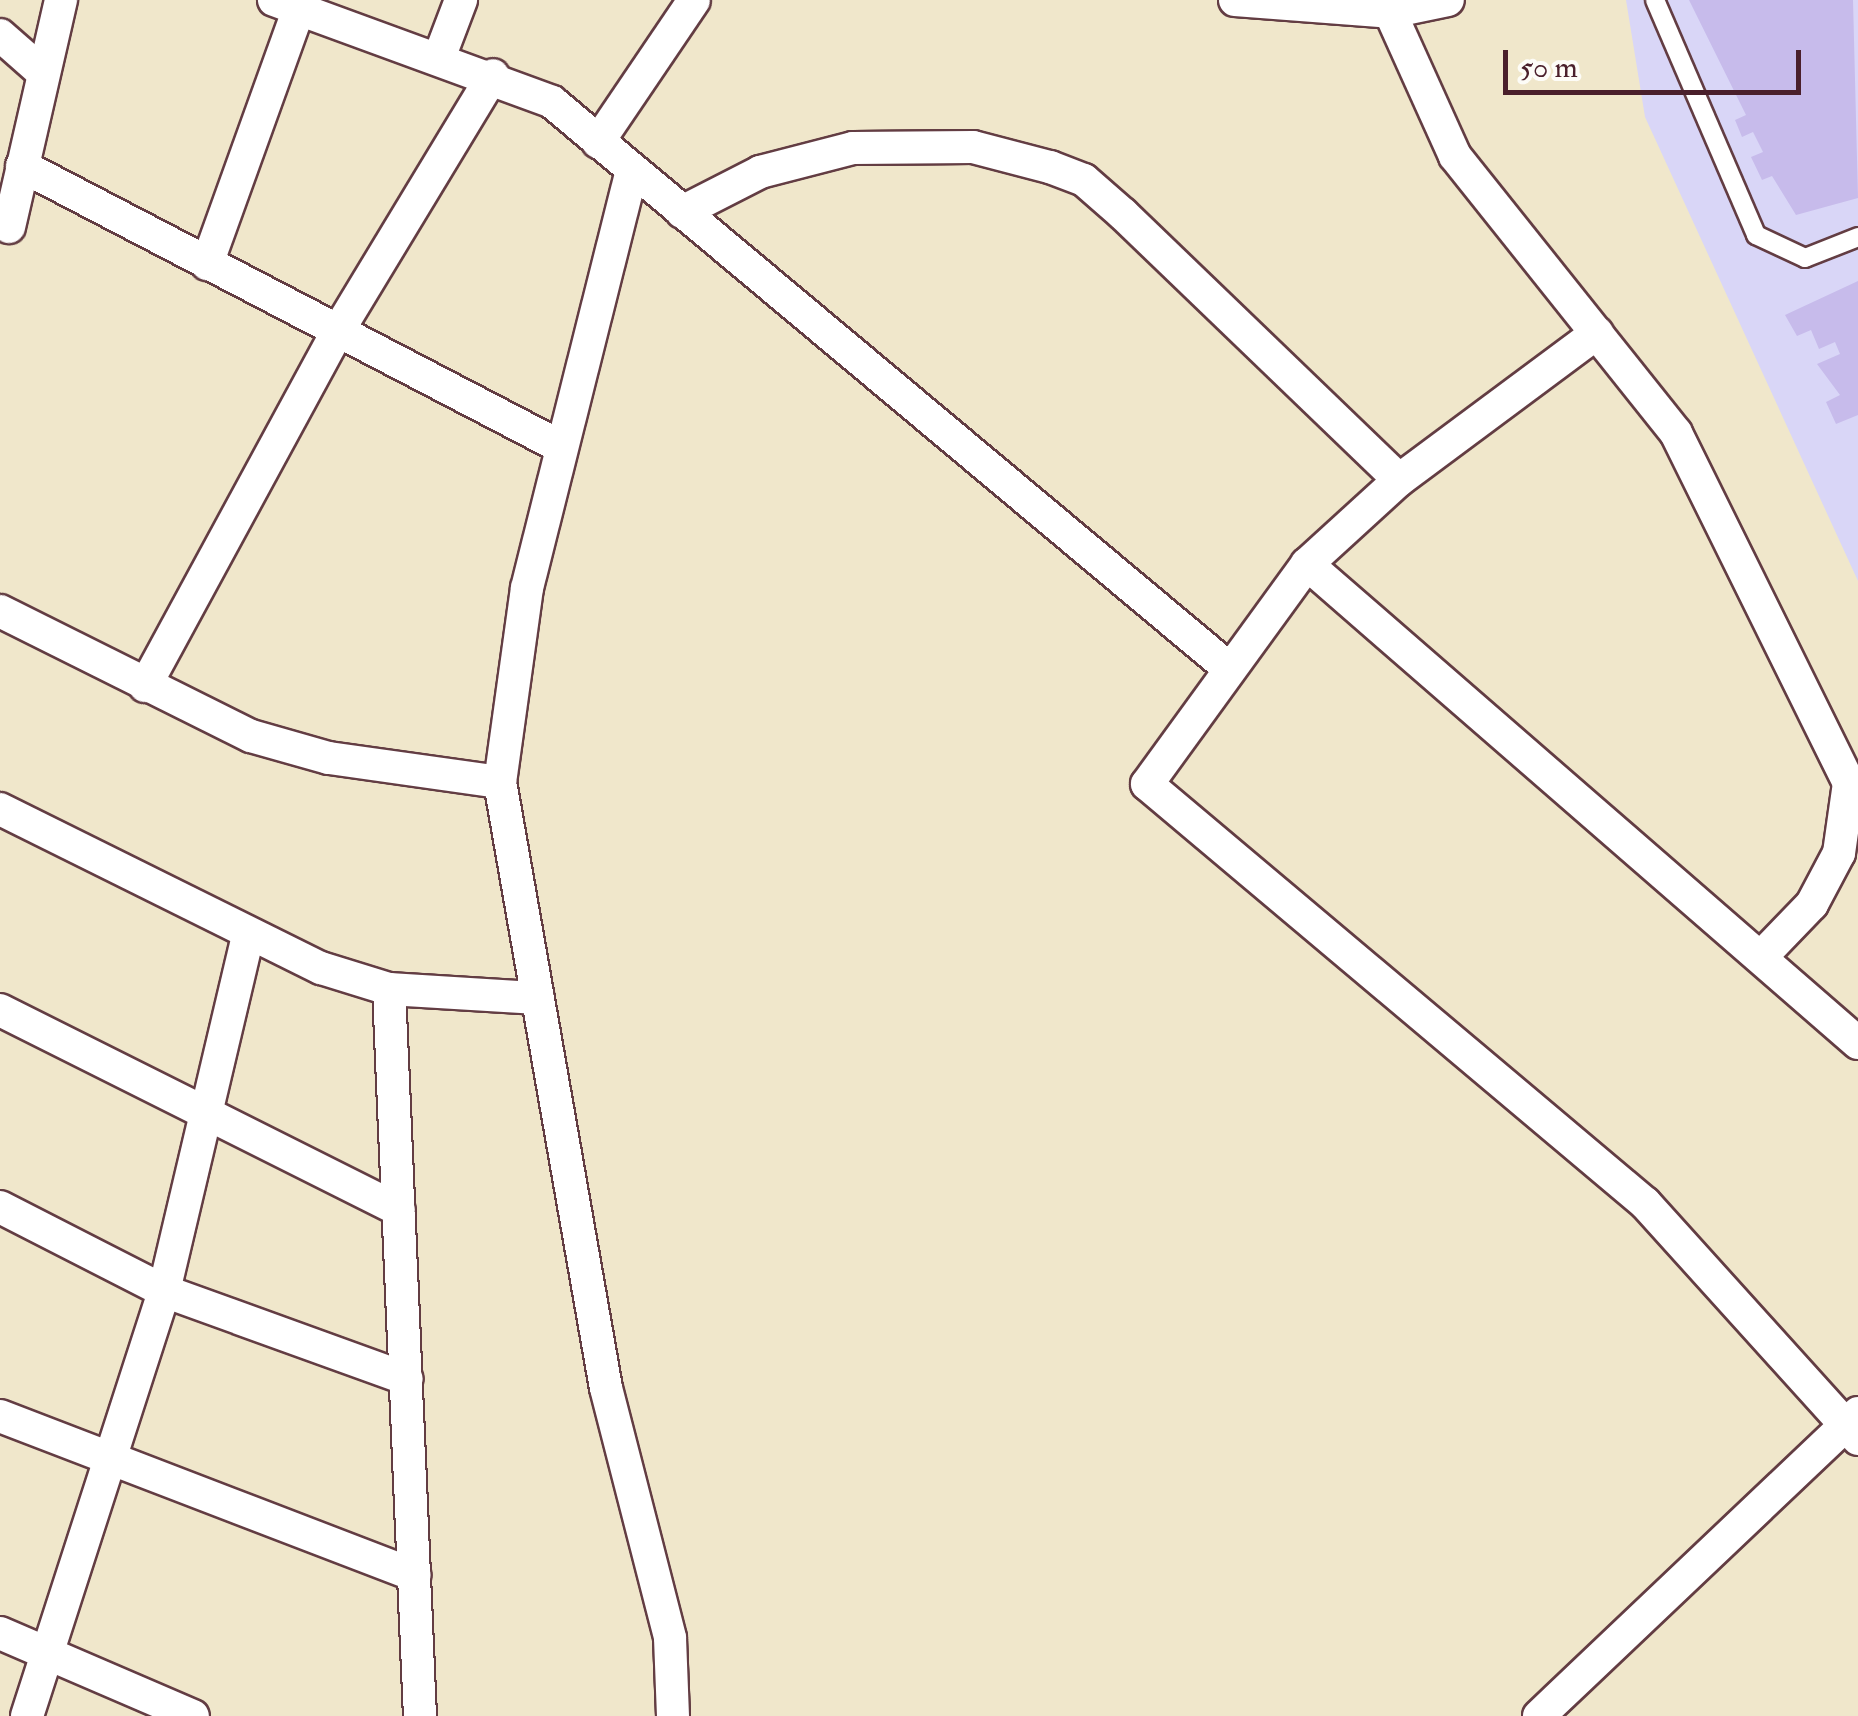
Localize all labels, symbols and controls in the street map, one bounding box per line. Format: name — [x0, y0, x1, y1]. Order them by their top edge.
scale bar — [1508, 30, 1806, 92]
text: 50 m — [1520, 49, 1578, 86]

